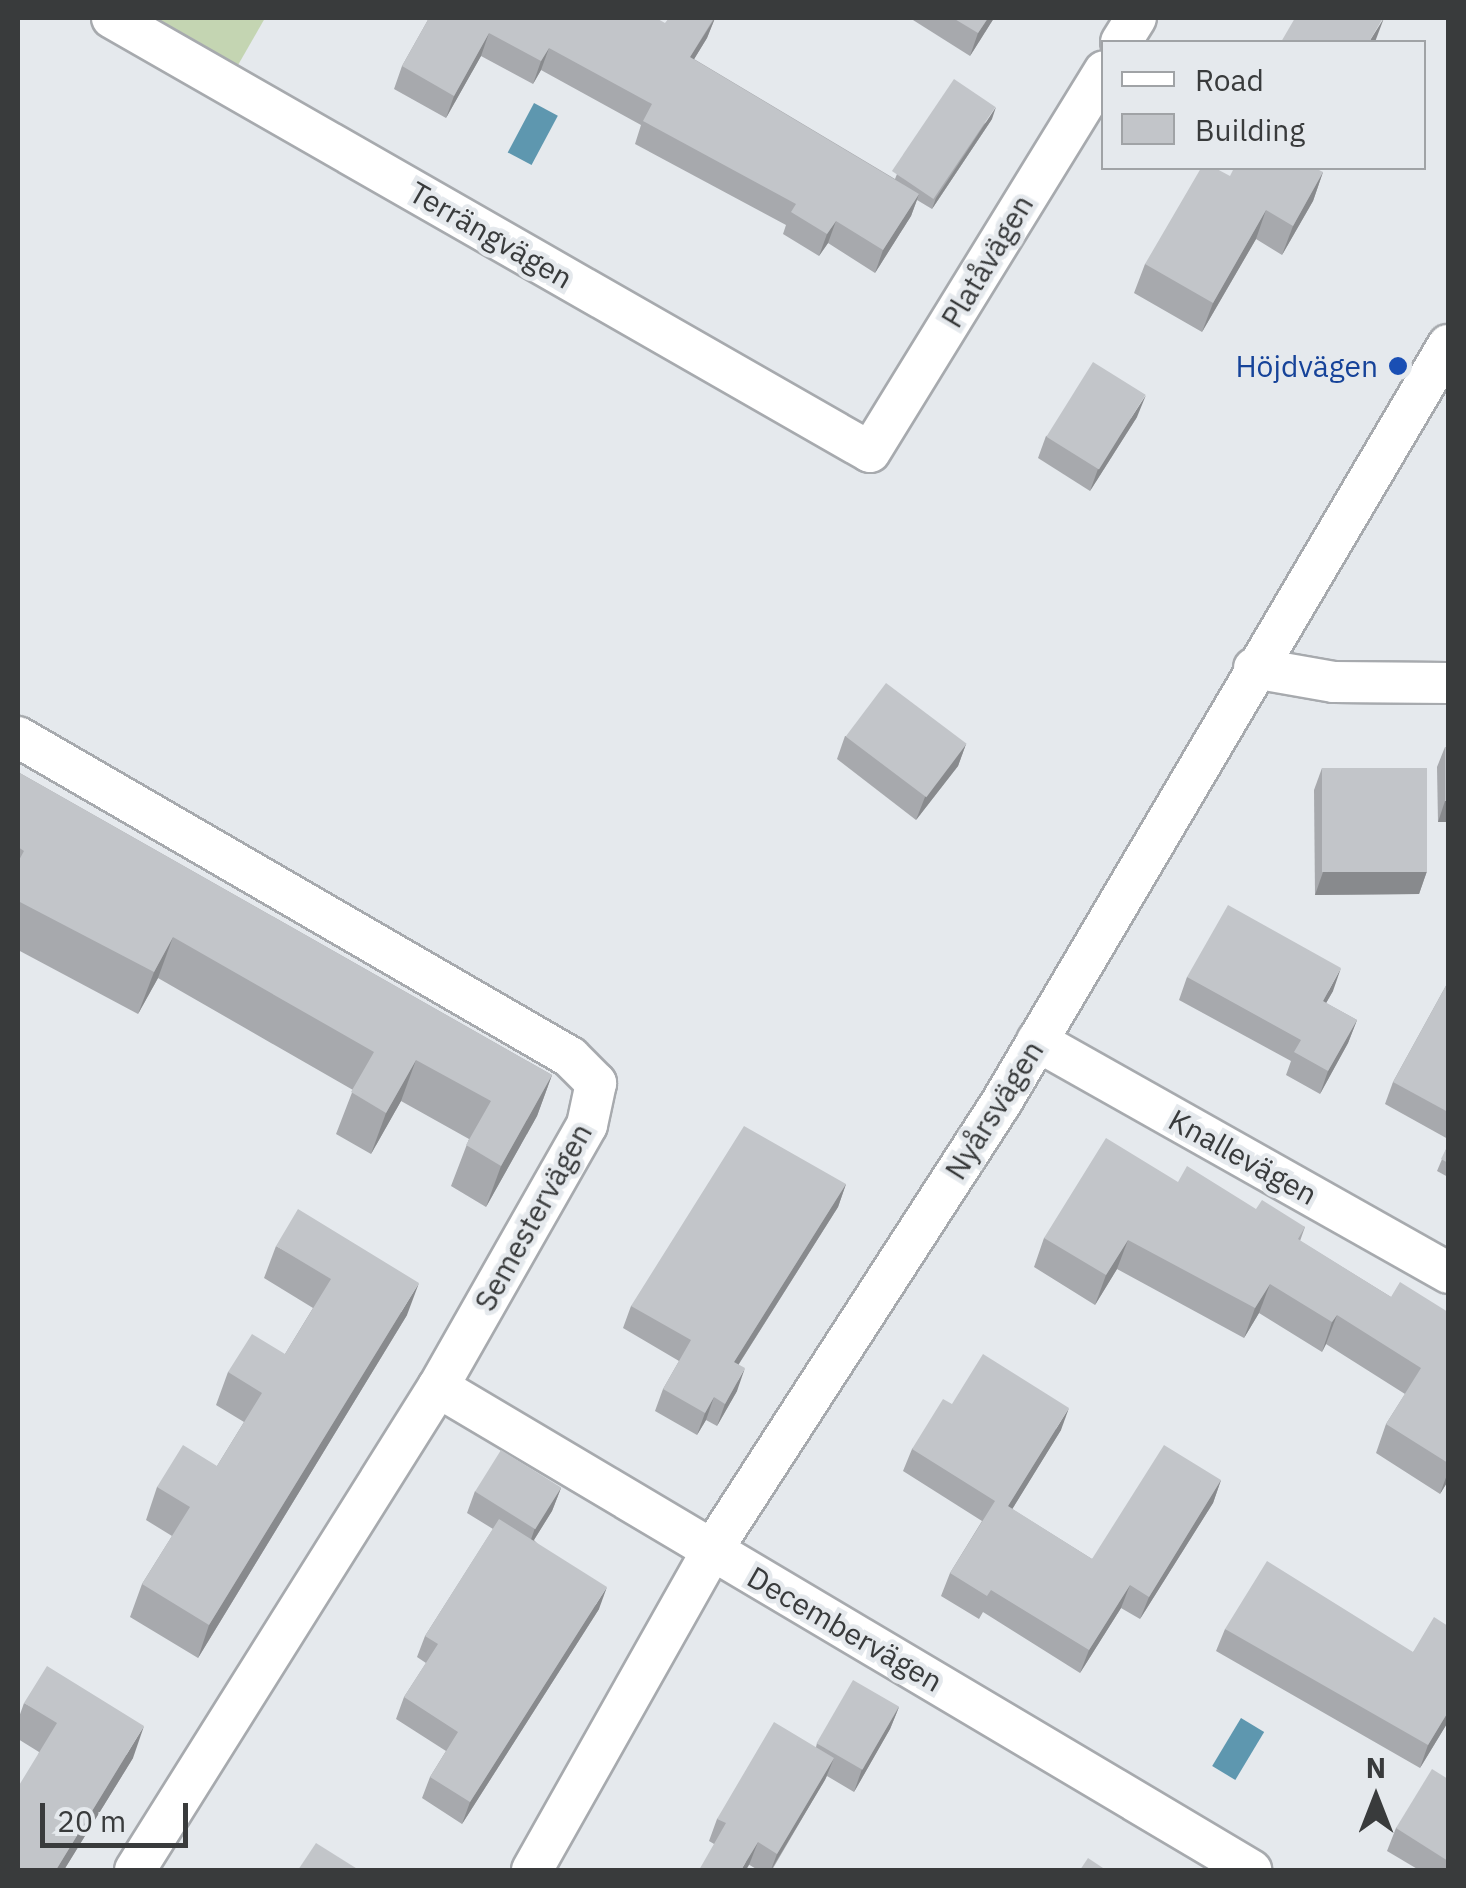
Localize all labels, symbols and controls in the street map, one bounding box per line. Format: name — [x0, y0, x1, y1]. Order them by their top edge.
legend — [1101, 40, 1426, 170]
text: Road — [1195, 60, 1264, 99]
text: Building — [1195, 110, 1305, 149]
street label: Terrängvägen — [403, 174, 579, 296]
street label: Platåvägen — [933, 188, 1041, 334]
place label: Höjdvägen — [1235, 348, 1378, 384]
marker: Höjdvägen — [1387, 355, 1409, 377]
street label: Nyårsvägen — [937, 1034, 1051, 1186]
street label: Knallevägen — [1163, 1102, 1323, 1212]
street label: Semestervägen — [467, 1117, 599, 1317]
street label: Decembervägen — [741, 1559, 949, 1699]
north arrow — [1326, 1748, 1426, 1848]
text: N — [1366, 1749, 1386, 1786]
scale bar — [45, 1783, 192, 1845]
text: 20 m — [57, 1801, 126, 1840]

